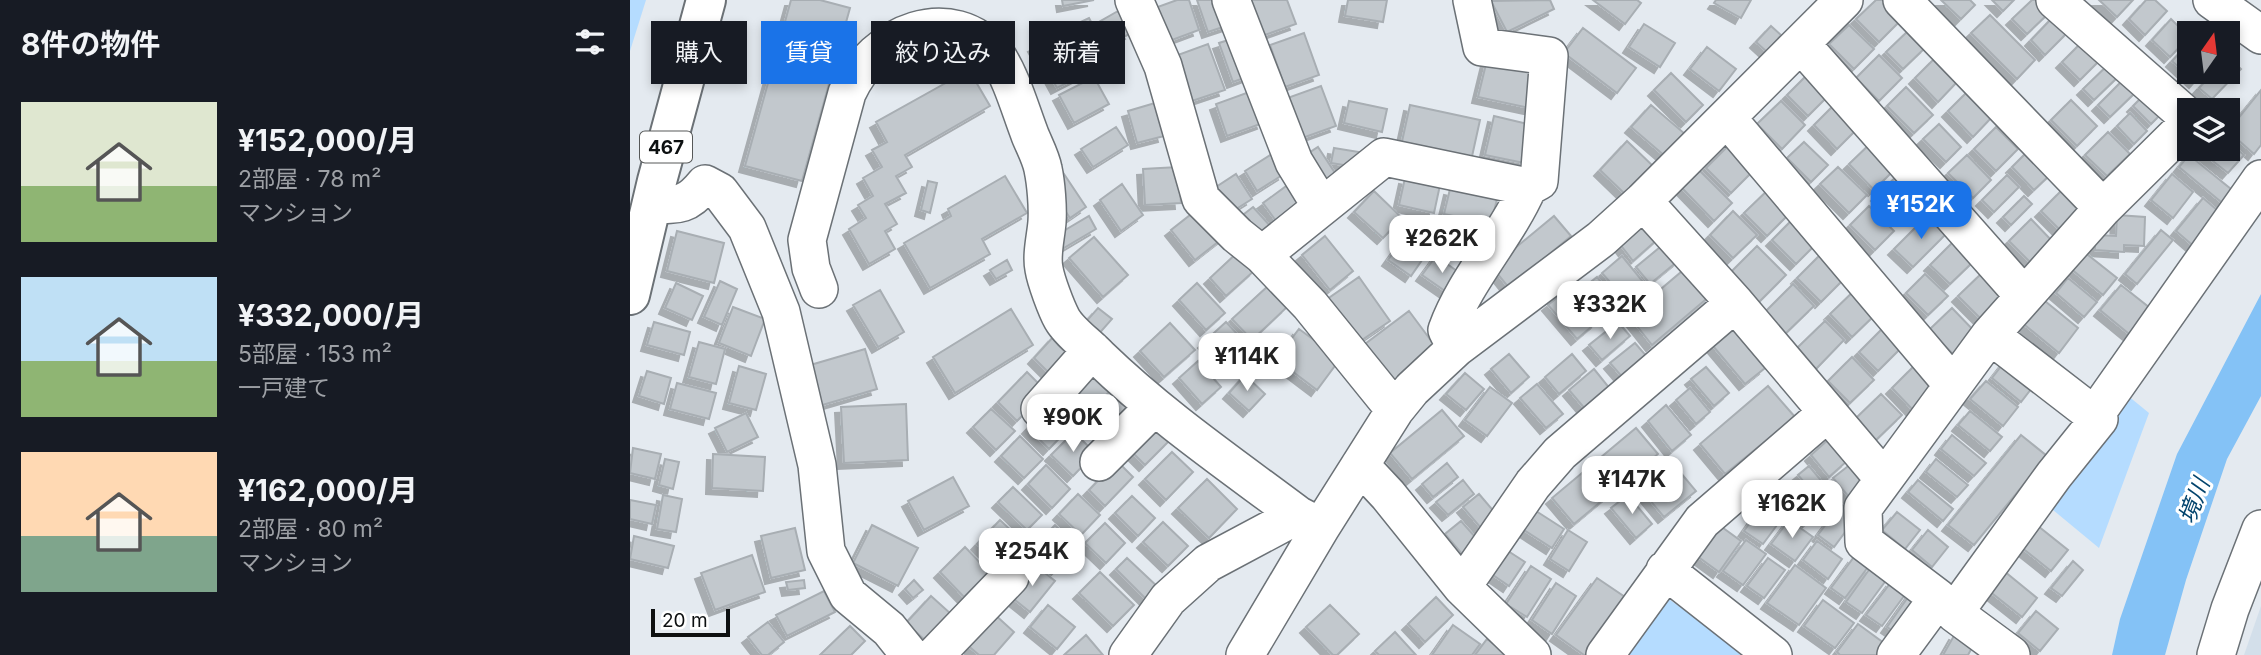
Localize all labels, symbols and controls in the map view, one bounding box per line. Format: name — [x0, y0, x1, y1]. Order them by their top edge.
chip: 購入 — [651, 21, 747, 84]
chip: 賃貸 — [761, 21, 857, 84]
chip: 絞り込み — [871, 21, 1015, 84]
chip: 新着 — [1029, 21, 1125, 84]
north arrow — [2177, 21, 2240, 84]
map controls — [2177, 21, 2240, 161]
icon: filters — [571, 23, 609, 61]
text: 8件の物件 — [21, 26, 161, 62]
button: layers — [2177, 98, 2240, 161]
text: ¥152,000/月 — [238, 122, 418, 158]
icon: home — [77, 130, 161, 214]
road number: 467 — [640, 132, 692, 162]
text: 2部屋 · 78 m² — [238, 165, 381, 193]
pin: ¥152K — [1872, 182, 1970, 241]
text: ¥152K — [1887, 190, 1955, 218]
text: マンション — [238, 199, 353, 227]
pin: ¥262K — [1393, 216, 1491, 275]
text: ¥262K — [1405, 224, 1479, 252]
pin: ¥332K — [1561, 282, 1659, 341]
text: ¥332K — [1573, 290, 1647, 318]
text: ¥332,000/月 — [238, 297, 424, 333]
icon: home — [77, 305, 161, 389]
pin: ¥114K — [1198, 334, 1296, 393]
text: 5部屋 · 153 m² — [238, 340, 392, 368]
text: ¥114K — [1214, 342, 1280, 370]
text: 一戸建て — [238, 374, 330, 402]
pin: ¥90K — [1032, 394, 1114, 454]
text: ¥90K — [1043, 403, 1103, 431]
pin: ¥147K — [1583, 456, 1681, 516]
text: ¥147K — [1598, 465, 1666, 493]
text: ¥162,000/月 — [238, 472, 418, 508]
water label: 境川 — [2173, 472, 2216, 527]
icon: home — [77, 480, 161, 564]
pin: ¥162K — [1743, 480, 1841, 540]
text: ¥162K — [1758, 489, 1827, 517]
text: 2部屋 · 80 m² — [238, 515, 383, 543]
pin: ¥254K — [983, 528, 1081, 588]
text: ¥254K — [995, 537, 1069, 565]
text: マンション — [238, 549, 353, 577]
scale bar — [651, 606, 730, 638]
text: 20 m — [662, 609, 708, 632]

